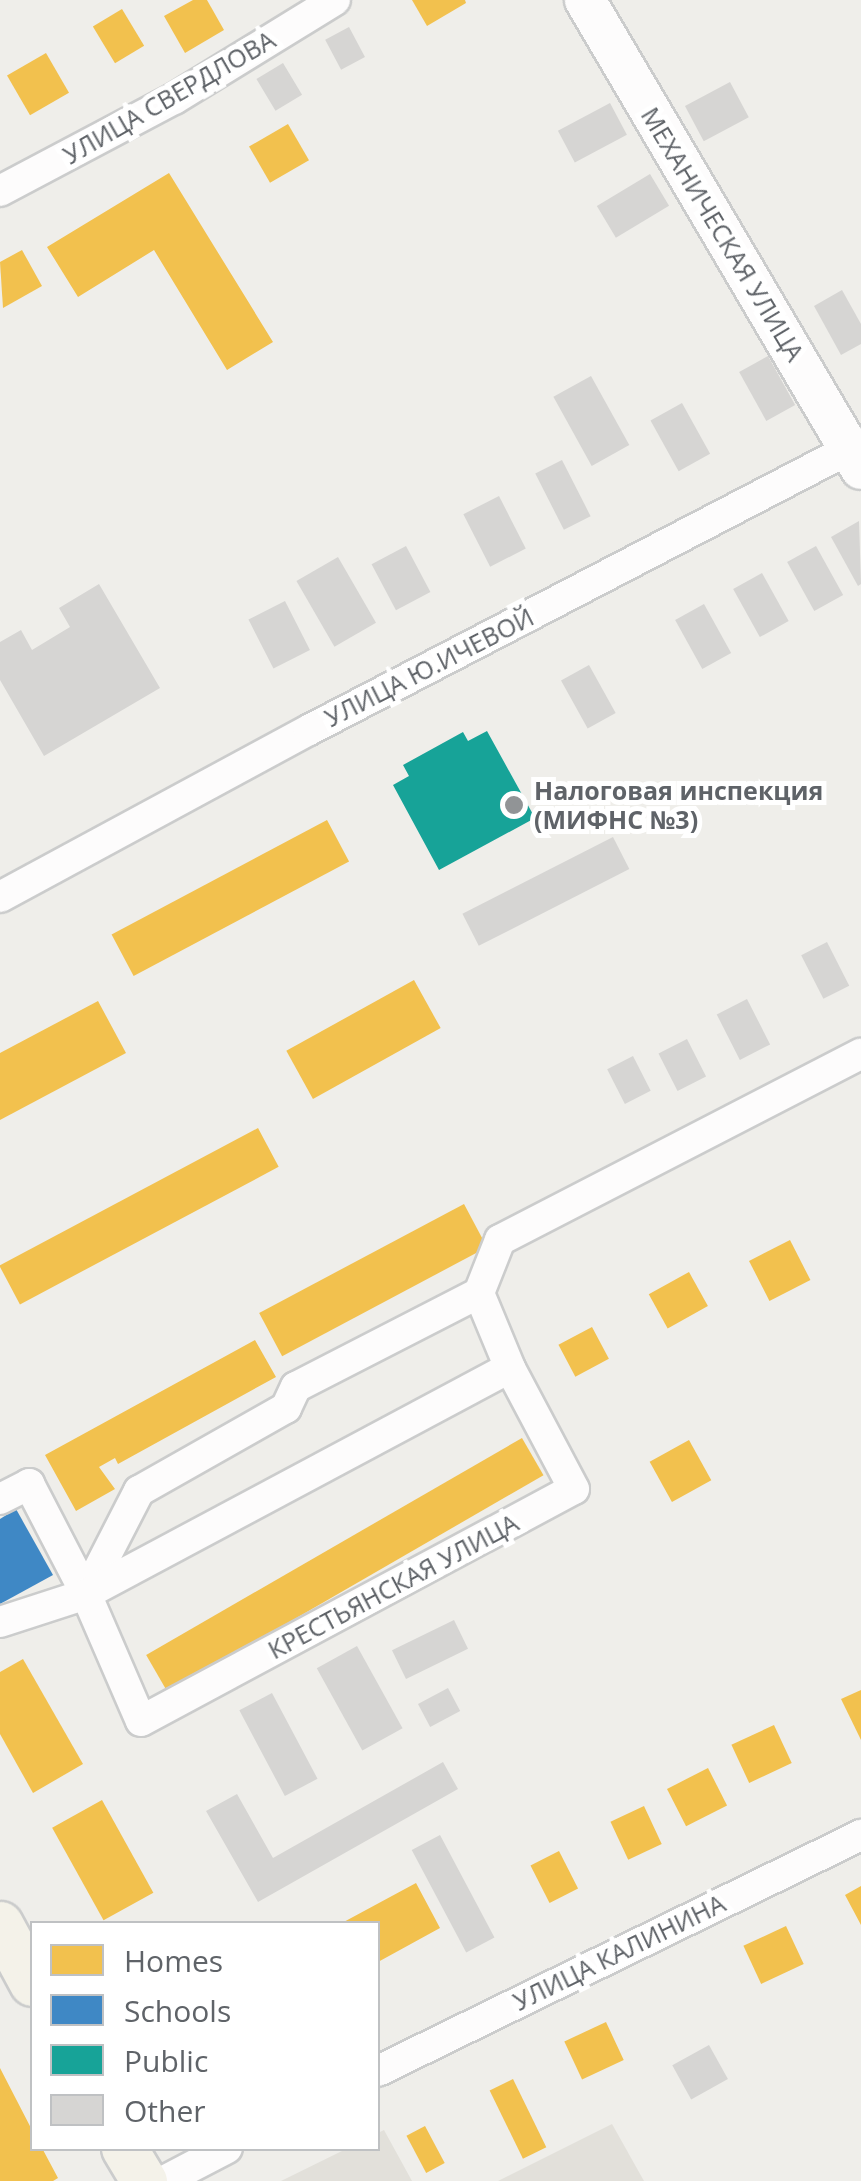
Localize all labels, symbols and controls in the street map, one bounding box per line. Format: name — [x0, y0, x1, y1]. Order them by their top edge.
street label: УЛИЦА СВЕРДЛОВА — [58, 24, 280, 170]
street label: МЕХАНИЧЕСКАЯ УЛИЦА — [635, 102, 811, 366]
street label: УЛИЦА Ю.ИЧЕВОЙ — [320, 601, 538, 733]
place label: Налоговая инспекция (МИФНС №3) — [534, 776, 823, 835]
marker: Налоговая инспекция (МИФНС №3) — [503, 794, 525, 816]
street label: КРЕСТЬЯНСКАЯ УЛИЦА — [263, 1507, 523, 1665]
street label: УЛИЦА КАЛИНИНА — [508, 1888, 730, 2016]
legend — [30, 1921, 380, 2151]
text: Homes — [124, 1940, 223, 1981]
text: Schools — [124, 1990, 231, 2031]
text: Public — [124, 2040, 208, 2081]
text: Other — [124, 2090, 206, 2131]

